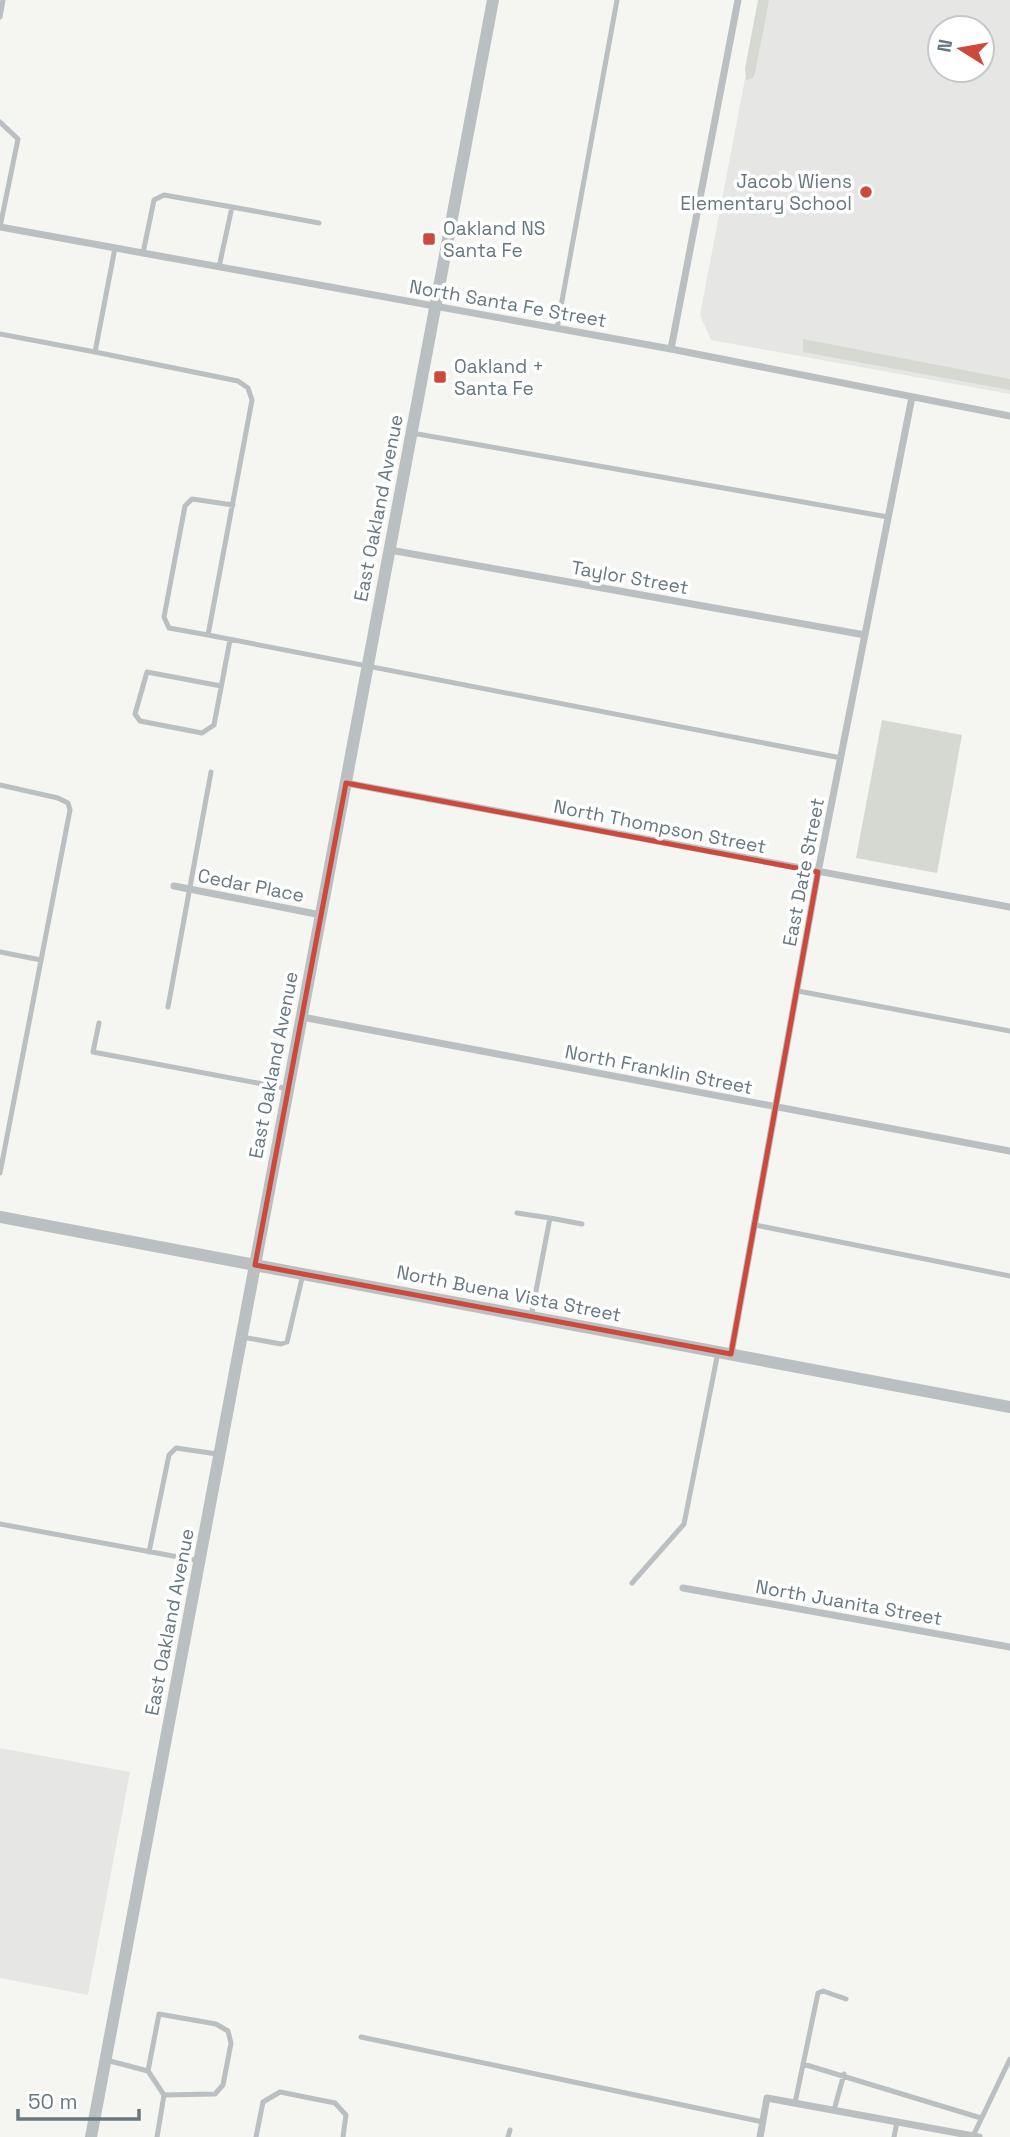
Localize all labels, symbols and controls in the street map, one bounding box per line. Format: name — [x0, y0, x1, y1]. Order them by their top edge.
north arrow — [926, 14, 996, 84]
text: N — [931, 37, 958, 54]
place label: Jacob Wiens Elementary School — [680, 169, 852, 216]
marker: Jacob Wiens Elementary School — [858, 184, 874, 200]
place label: Oakland NS Santa Fe — [443, 216, 545, 263]
marker: Oakland NS Santa Fe — [421, 231, 437, 247]
street label: North Santa Fe Street — [407, 274, 608, 333]
place label: Oakland + Santa Fe — [454, 354, 544, 401]
marker: Oakland + Santa Fe — [432, 369, 448, 385]
street label: East Oakland Avenue — [348, 412, 409, 604]
street label: Taylor Street — [569, 555, 690, 600]
street label: North Thompson Street — [552, 794, 768, 859]
street label: East Date Street — [777, 796, 830, 948]
street label: Cedar Place — [196, 863, 306, 908]
street label: East Oakland Avenue — [243, 969, 304, 1161]
street label: North Franklin Street — [563, 1039, 755, 1100]
street label: North Buena Vista Street — [395, 1259, 623, 1328]
street label: East Oakland Avenue — [139, 1526, 200, 1718]
street label: North Juanita Street — [754, 1574, 944, 1631]
scale bar — [18, 2078, 138, 2122]
text: 50 m — [28, 2088, 78, 2115]

